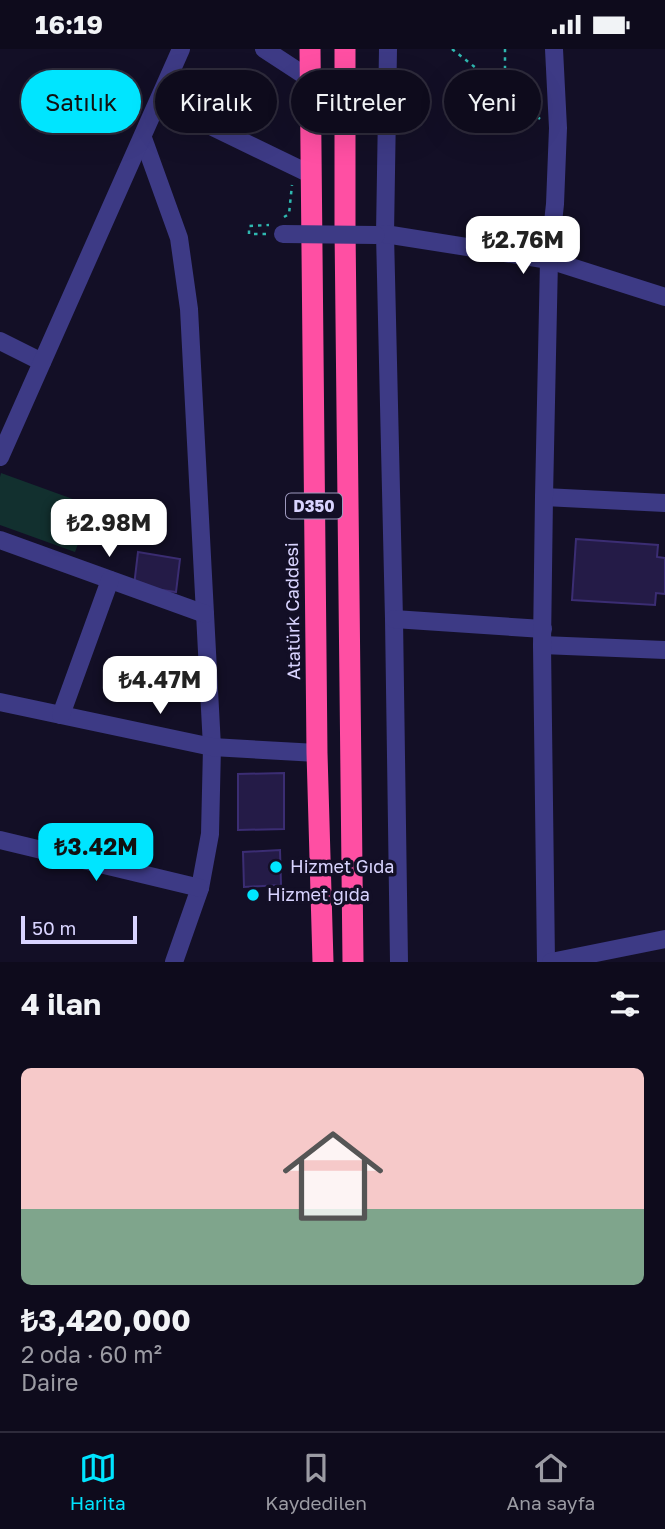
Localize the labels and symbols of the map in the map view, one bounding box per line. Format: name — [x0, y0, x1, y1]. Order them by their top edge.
pin: ₺2.76M — [466, 217, 580, 276]
road number: D350 — [286, 494, 342, 519]
pin: ₺2.98M — [52, 499, 166, 559]
street label: Atatürk Caddesi — [280, 542, 304, 680]
pin: ₺4.47M — [103, 657, 217, 716]
pin: ₺3.42M — [39, 823, 153, 883]
place label: Hizmet Gıda — [290, 855, 395, 877]
marker: Hizmet Gıda — [268, 859, 284, 875]
place label: Hizmet gıda — [267, 883, 370, 905]
marker: Hizmet gıda — [245, 887, 261, 903]
scale bar — [21, 913, 136, 945]

